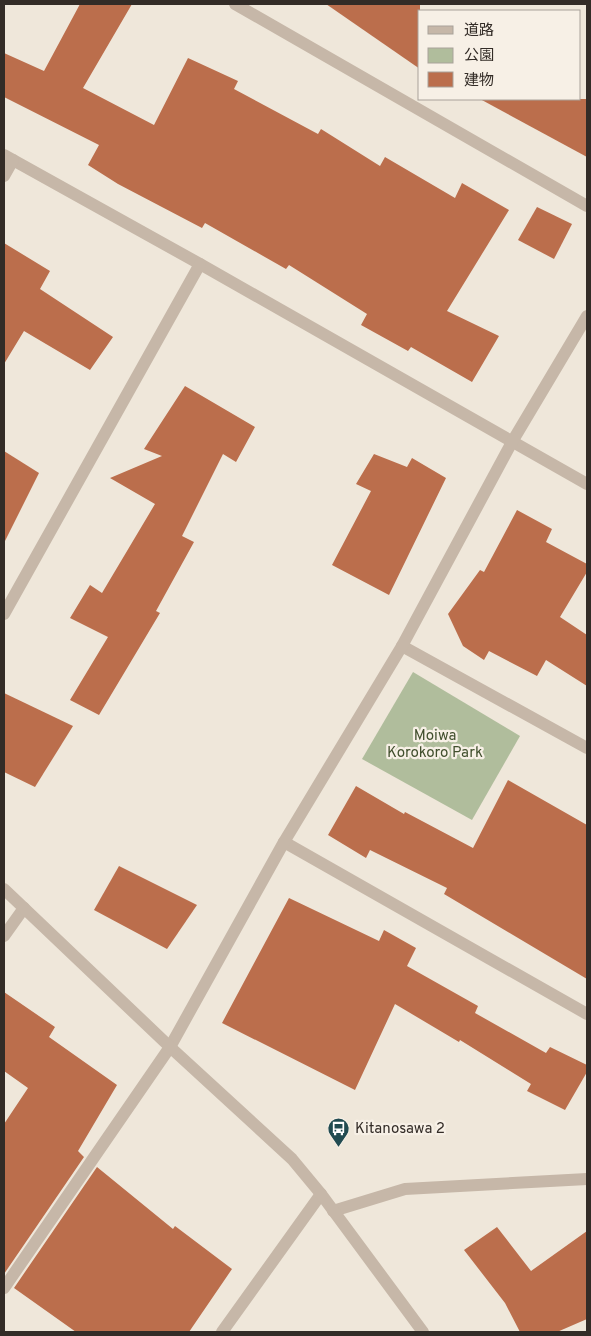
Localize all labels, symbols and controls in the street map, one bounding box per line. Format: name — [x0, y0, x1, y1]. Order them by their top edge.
legend — [418, 10, 581, 100]
text: 道路 — [464, 22, 494, 41]
text: 公園 — [464, 47, 494, 66]
text: 建物 — [464, 72, 494, 91]
park label: Moiwa Korokoro Park — [387, 727, 483, 763]
bus stop icon: Kitanosawa 2 — [327, 1116, 351, 1147]
place label: Kitanosawa 2 — [355, 1120, 445, 1139]

